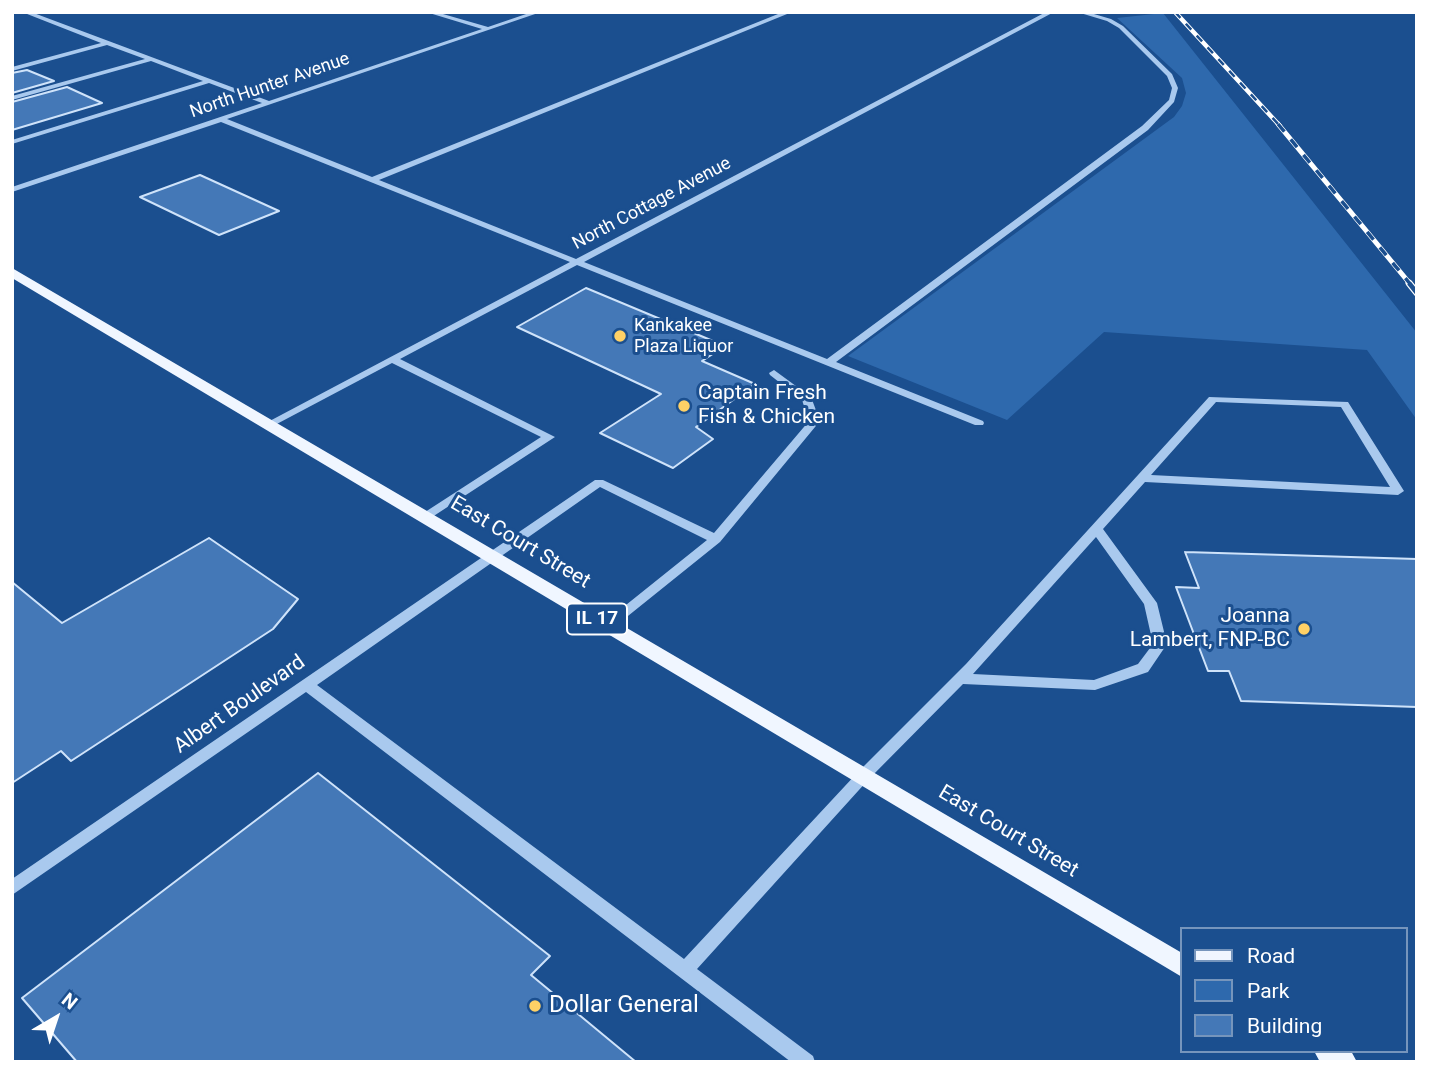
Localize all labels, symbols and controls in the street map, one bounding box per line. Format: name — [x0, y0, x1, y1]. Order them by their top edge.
street label: North Hunter Avenue — [187, 49, 353, 123]
street label: North Cottage Avenue — [569, 153, 735, 255]
place label: Kankakee Plaza Liquor — [634, 315, 733, 358]
marker: Kankakee Plaza Liquor — [612, 328, 628, 344]
place label: Captain Fresh Fish & Chicken — [698, 381, 835, 431]
marker: Captain Fresh Fish & Chicken — [676, 398, 692, 414]
street label: East Court Street — [446, 491, 594, 595]
road number: IL 17 — [567, 604, 627, 634]
place label: Joanna Lambert, FNP-BC — [1130, 604, 1290, 654]
marker: Joanna Lambert, FNP-BC — [1296, 621, 1312, 637]
street label: Albert Boulevard — [170, 650, 310, 760]
street label: East Court Street — [934, 780, 1082, 884]
legend — [1180, 927, 1408, 1053]
text: Road — [1247, 944, 1295, 968]
text: Park — [1247, 979, 1289, 1003]
north arrow — [21, 983, 91, 1053]
text: N — [57, 988, 82, 1014]
place label: Dollar General — [549, 992, 699, 1020]
marker: Dollar General — [527, 998, 543, 1014]
text: Building — [1247, 1014, 1322, 1038]

